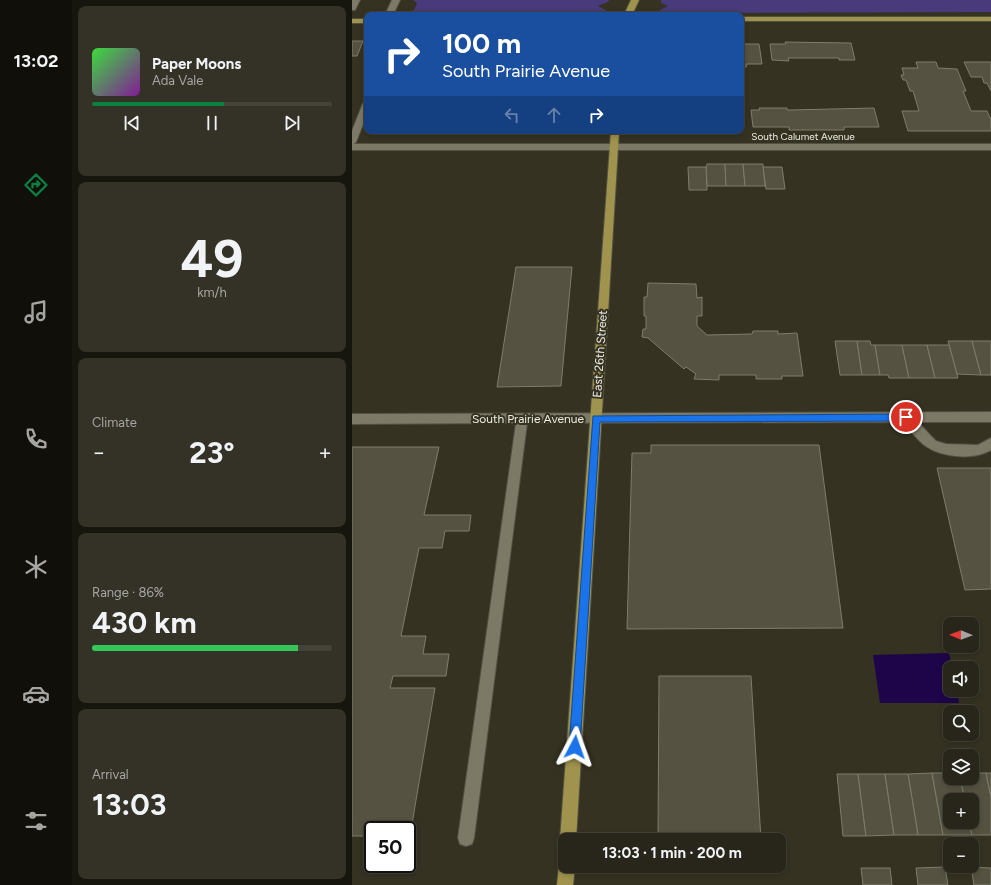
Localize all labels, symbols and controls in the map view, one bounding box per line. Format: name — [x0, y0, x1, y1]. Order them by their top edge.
text: 100 m — [442, 26, 521, 60]
icon: right — [376, 28, 428, 80]
text: 13:02 — [13, 50, 59, 72]
text: Paper Moons — [152, 55, 241, 73]
text: South Prairie Avenue — [442, 60, 610, 82]
text: Ada Vale — [152, 73, 203, 88]
icon: left — [501, 104, 523, 126]
icon: ahead — [543, 104, 565, 126]
icon: right — [585, 104, 607, 126]
icon: previous — [121, 112, 143, 134]
icon: pause — [201, 112, 223, 134]
icon: next — [281, 112, 303, 134]
street label: South Calumet Avenue — [751, 130, 855, 143]
icon: directions — [22, 171, 50, 199]
text: 49 — [180, 228, 244, 290]
text: km/h — [197, 285, 227, 300]
icon: music — [22, 298, 50, 326]
street label: East 26th Street — [590, 309, 610, 398]
pin — [889, 400, 923, 434]
icon: arrive — [895, 406, 917, 428]
street label: South Prairie Avenue — [472, 412, 584, 426]
text: Climate — [92, 415, 137, 430]
icon: phone — [22, 425, 50, 453]
text: 23° — [189, 434, 235, 471]
text: − — [92, 439, 106, 466]
text: + — [318, 439, 332, 466]
icon: climate — [22, 553, 50, 581]
text: Range · 86% — [92, 585, 164, 600]
text: 430 km — [92, 604, 197, 641]
north arrow — [943, 617, 979, 653]
map controls — [943, 617, 979, 873]
button: sound — [943, 661, 979, 697]
icon: car — [22, 680, 50, 708]
button: search — [943, 705, 979, 741]
position arrow — [554, 726, 596, 768]
button: layers — [943, 749, 979, 785]
text: Arrival — [92, 767, 129, 782]
text: 13:03 — [92, 786, 167, 823]
button: + — [943, 793, 979, 829]
icon: filters — [22, 807, 50, 835]
speed limit sign: 50 — [364, 821, 416, 873]
button: − — [943, 837, 979, 873]
text: 13:03 · 1 min · 200 m — [602, 844, 742, 862]

